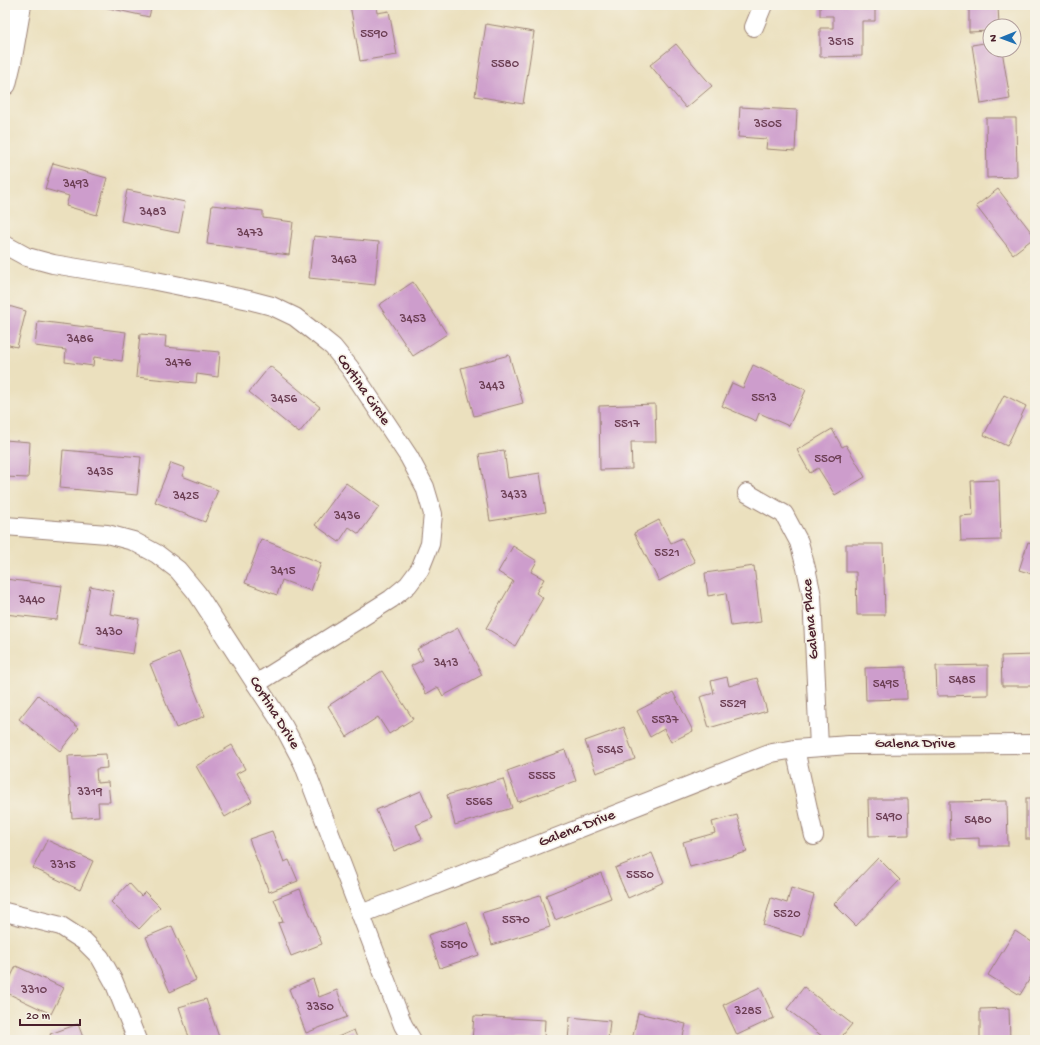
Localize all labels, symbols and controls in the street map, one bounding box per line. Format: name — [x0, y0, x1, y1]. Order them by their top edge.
north arrow — [982, 18, 1022, 58]
house number: 5590 — [360, 27, 388, 42]
text: N — [988, 34, 1000, 42]
house number: 3515 — [827, 35, 854, 50]
house number: 5580 — [491, 57, 520, 72]
house number: 3505 — [753, 117, 782, 132]
house number: 3493 — [62, 177, 89, 192]
house number: 3483 — [139, 205, 167, 220]
house number: 3473 — [236, 226, 263, 241]
house number: 3463 — [330, 253, 357, 268]
house number: 3453 — [399, 312, 426, 327]
house number: 3486 — [66, 332, 94, 347]
street label: Cortina Circle — [332, 351, 394, 429]
house number: 3476 — [164, 356, 192, 371]
house number: 3443 — [478, 379, 505, 394]
house number: 5513 — [751, 391, 777, 406]
house number: 3456 — [270, 392, 298, 407]
house number: 5517 — [614, 417, 641, 432]
house number: 5509 — [814, 452, 842, 467]
house number: 3435 — [86, 465, 113, 480]
house number: 3433 — [500, 488, 527, 503]
house number: 3425 — [172, 489, 199, 504]
house number: 3436 — [333, 509, 361, 524]
house number: 5521 — [654, 546, 680, 561]
house number: 3415 — [270, 564, 296, 579]
street label: Galena Place — [799, 578, 823, 660]
house number: 3440 — [18, 593, 46, 608]
house number: 3430 — [94, 625, 123, 640]
house number: 3413 — [433, 656, 459, 671]
street label: Cortina Drive — [245, 673, 304, 753]
house number: 5485 — [949, 673, 976, 688]
house number: 5495 — [873, 677, 899, 692]
house number: 5529 — [720, 697, 747, 712]
house number: 5537 — [651, 713, 680, 728]
street label: Galena Drive — [875, 735, 956, 753]
house number: 5545 — [597, 743, 623, 758]
house number: 5555 — [528, 769, 556, 784]
house number: 3319 — [76, 785, 103, 800]
house number: 5565 — [465, 795, 493, 810]
street label: Galena Drive — [536, 806, 618, 852]
house number: 5490 — [876, 810, 903, 825]
house number: 5480 — [964, 813, 992, 828]
house number: 3315 — [49, 858, 76, 873]
house number: 5550 — [626, 868, 655, 883]
house number: 5520 — [773, 907, 801, 922]
house number: 5570 — [502, 913, 531, 928]
house number: 5590 — [440, 938, 468, 953]
house number: 3310 — [20, 983, 48, 998]
house number: 3350 — [305, 1000, 334, 1015]
scale bar — [20, 1001, 80, 1027]
house number: 3285 — [733, 1004, 762, 1019]
text: 20 m — [26, 1010, 51, 1024]

